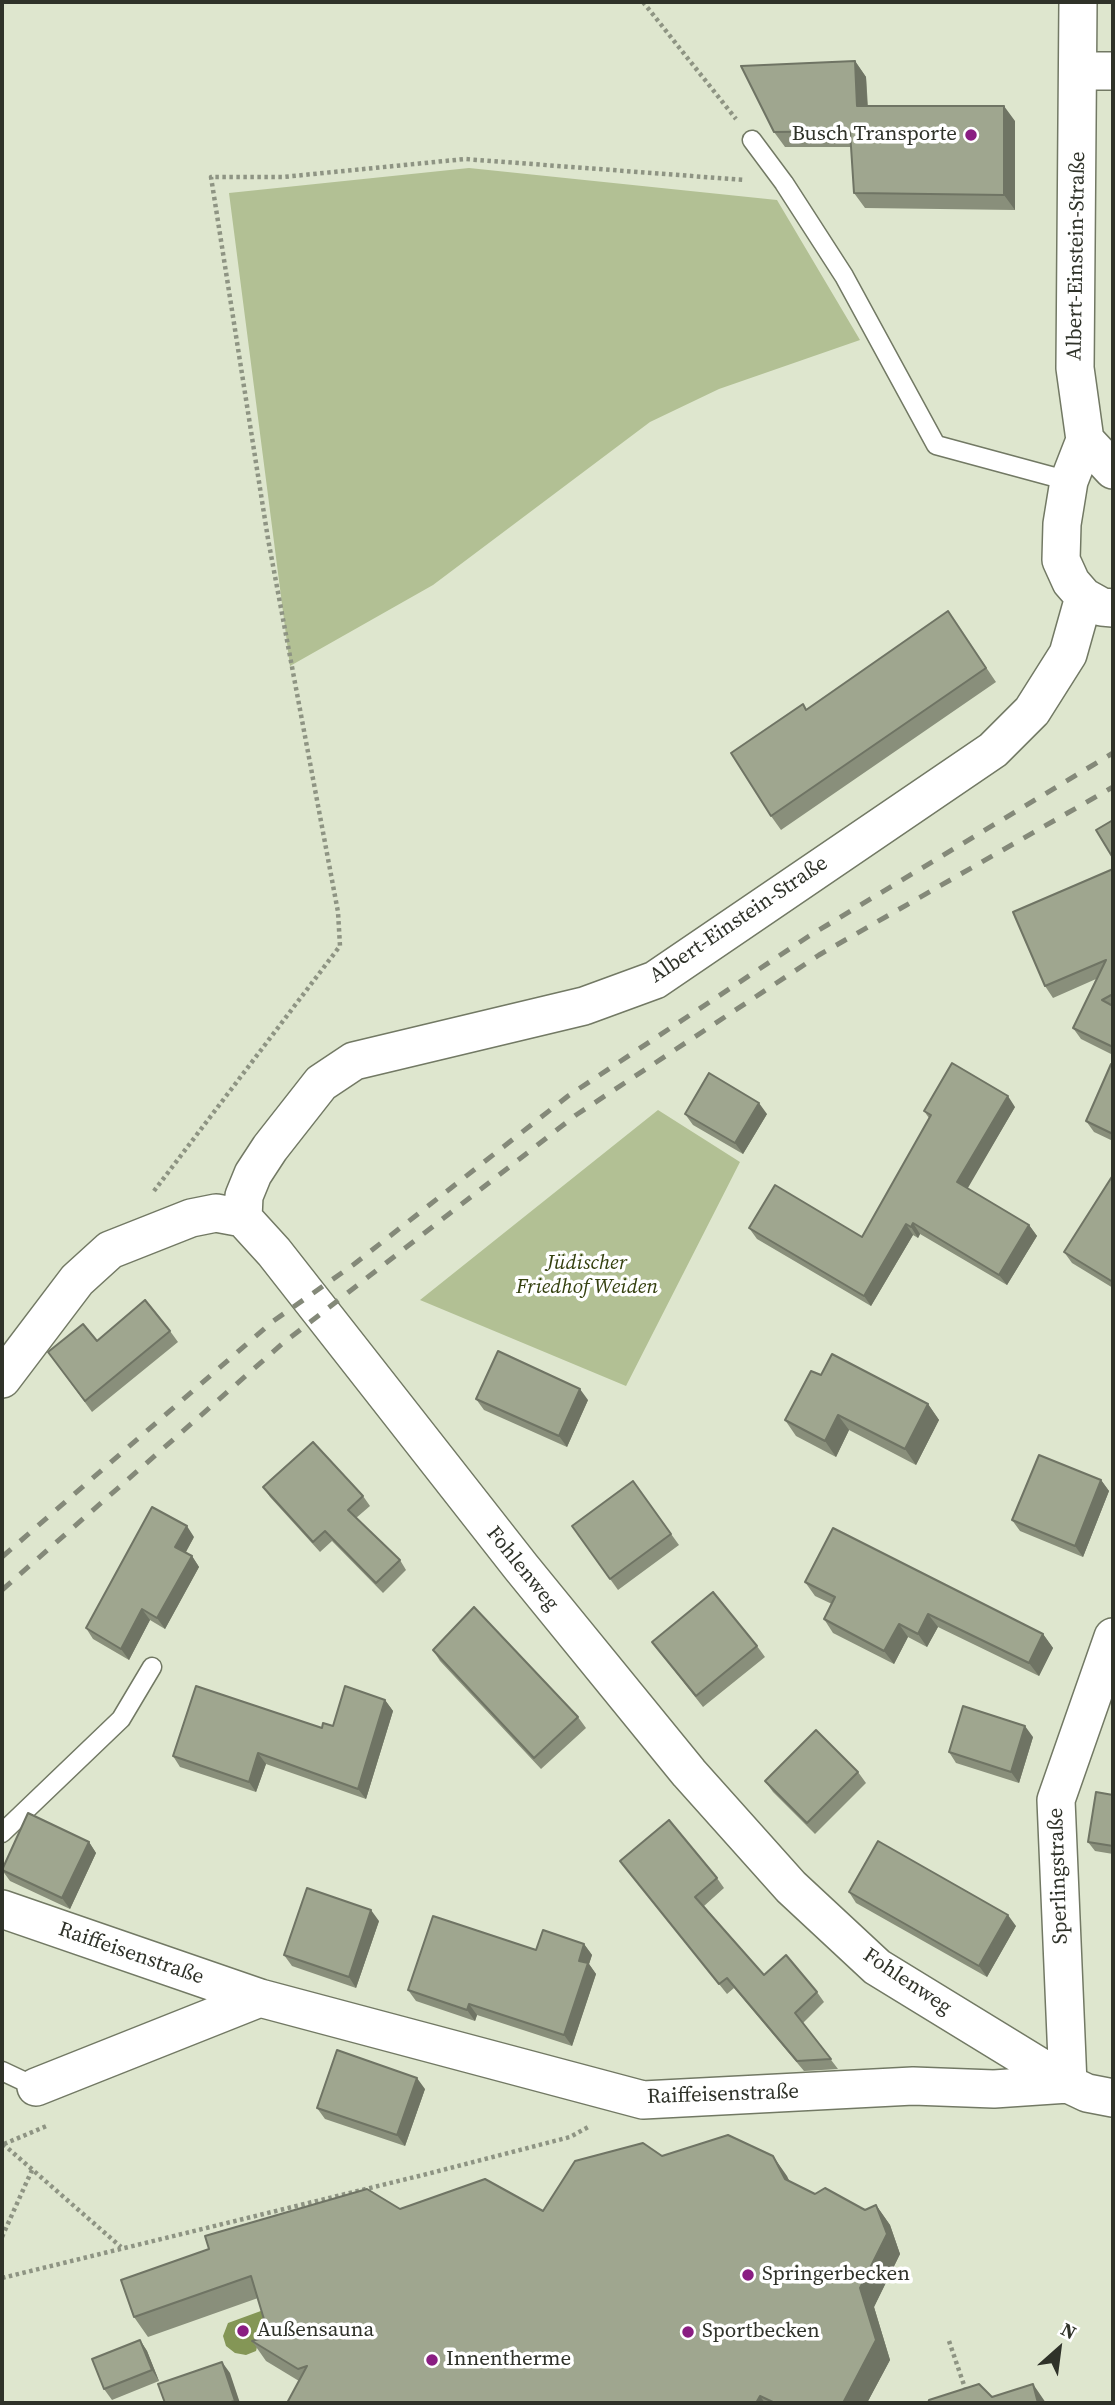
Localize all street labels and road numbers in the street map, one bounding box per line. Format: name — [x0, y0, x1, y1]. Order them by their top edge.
street label: Albert-Einstein-Straße — [1063, 151, 1091, 361]
street label: Albert-Einstein-Straße — [645, 851, 833, 989]
street label: Fohlenweg — [480, 1522, 564, 1616]
street label: Sperlingstraße — [1044, 1807, 1074, 1945]
street label: Raiffeisenstraße — [55, 1917, 207, 1991]
street label: Fohlenweg — [858, 1943, 956, 2021]
street label: Raiffeisenstraße — [647, 2080, 799, 2110]

